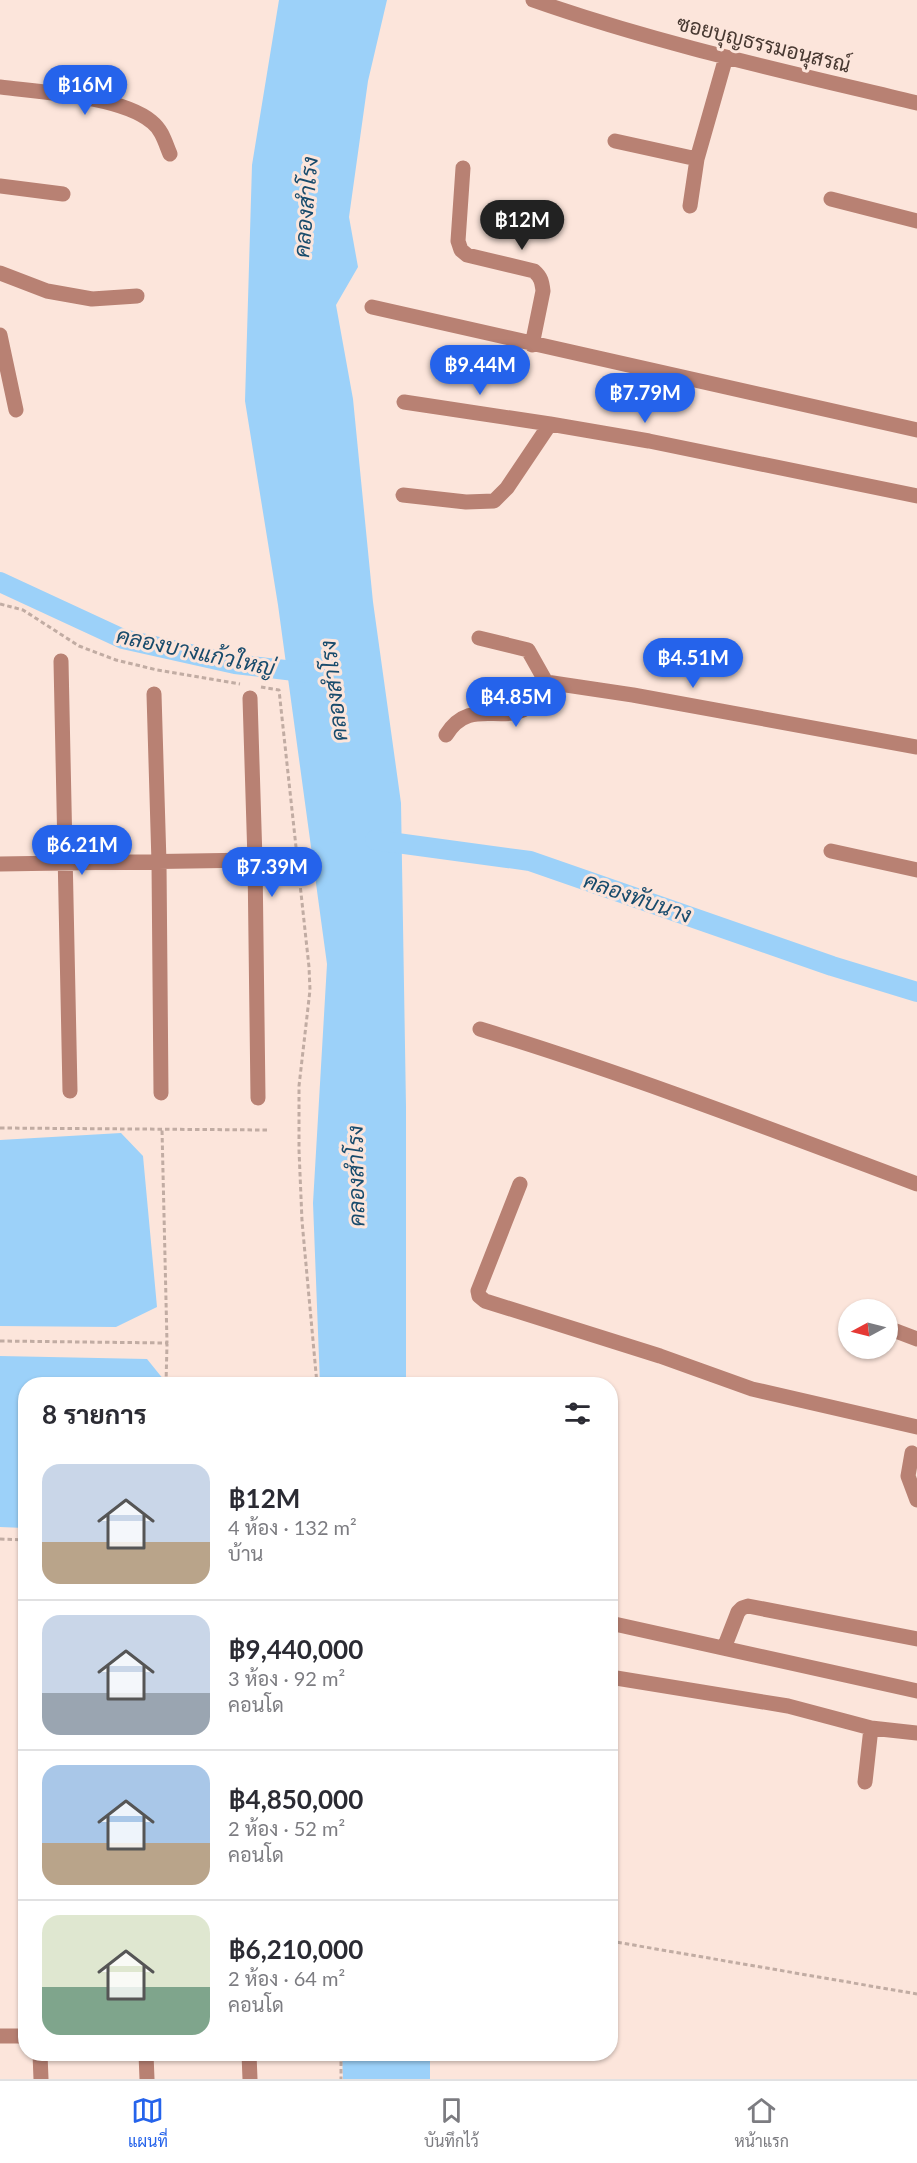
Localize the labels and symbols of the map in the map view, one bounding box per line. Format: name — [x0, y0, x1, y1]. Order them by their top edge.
street label: ซอยบุญธรรมอนุสรณ์ — [674, 9, 854, 80]
pin: ฿16M — [49, 65, 121, 116]
water label: คลองสำโรง — [287, 155, 323, 259]
pin: ฿12M — [486, 200, 558, 251]
pin: ฿9.44M — [431, 345, 529, 396]
pin: ฿7.79M — [596, 373, 694, 424]
water label: คลองบางแก้วใหญ่ — [114, 621, 279, 682]
pin: ฿4.51M — [644, 638, 742, 689]
water label: คลองสำโรง — [313, 639, 353, 743]
pin: ฿4.85M — [467, 677, 565, 728]
pin: ฿6.21M — [33, 825, 131, 876]
pin: ฿7.39M — [223, 847, 321, 898]
water label: คลองทับนาง — [581, 866, 695, 928]
water label: คลองสำโรง — [341, 1125, 369, 1227]
north arrow — [838, 1299, 898, 1359]

